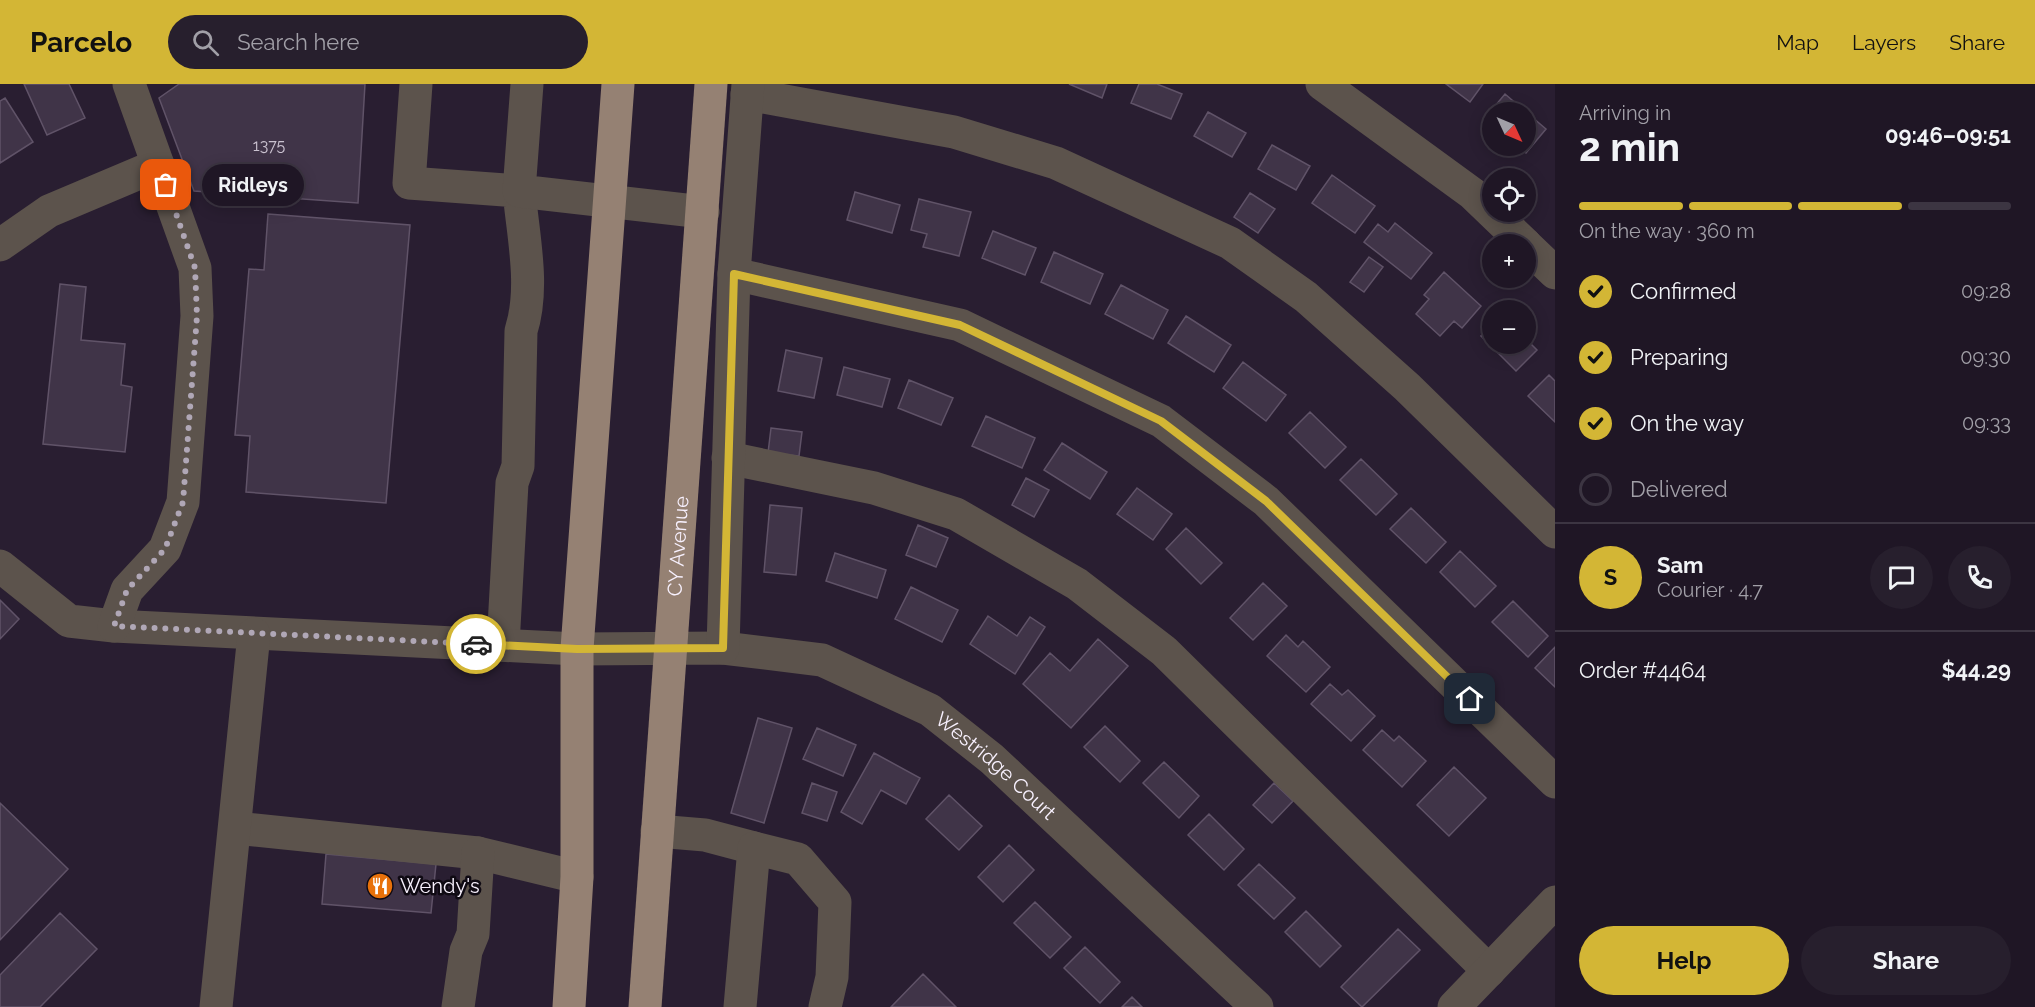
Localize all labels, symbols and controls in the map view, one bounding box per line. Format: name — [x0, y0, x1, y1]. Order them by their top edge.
search box — [168, 15, 588, 69]
text: Parcelo — [30, 26, 132, 59]
icon: search — [189, 26, 222, 59]
text: Search here — [237, 29, 359, 55]
text: Map — [1776, 30, 1819, 55]
text: Layers — [1852, 30, 1916, 55]
text: Share — [1949, 30, 2005, 55]
text: Arriving in — [1579, 101, 1671, 125]
north arrow — [1482, 102, 1536, 156]
map controls — [1482, 102, 1536, 354]
text: 09:46–09:51 — [1885, 122, 2011, 148]
text: 2 min — [1579, 124, 1680, 170]
house number: 1375 — [253, 136, 285, 155]
pin — [140, 159, 191, 210]
callout: Ridleys — [202, 164, 304, 206]
icon: bag — [149, 168, 182, 201]
button: locate — [1482, 168, 1536, 222]
text: Ridleys — [218, 173, 288, 197]
text: On the way · 360 m — [1579, 219, 1755, 243]
button: + — [1482, 234, 1536, 288]
icon: check — [1579, 275, 1612, 308]
text: Confirmed — [1630, 278, 1737, 304]
text: 09:28 — [1961, 279, 2011, 303]
button: − — [1482, 300, 1536, 354]
icon: check — [1579, 341, 1612, 374]
text: Preparing — [1630, 344, 1728, 370]
text: 09:30 — [1960, 345, 2011, 369]
icon: check — [1579, 407, 1612, 440]
text: On the way — [1630, 410, 1744, 436]
text: 09:33 — [1962, 411, 2011, 435]
text: Delivered — [1630, 476, 1728, 502]
street label: CY Avenue — [662, 495, 694, 597]
button: chat — [1870, 546, 1933, 609]
button: phone — [1948, 546, 2011, 609]
text: Sam — [1657, 552, 1704, 578]
text: S — [1604, 564, 1617, 590]
text: Courier · 4.7 — [1657, 578, 1763, 602]
courier — [446, 614, 506, 674]
icon: car — [460, 628, 493, 661]
text: Order #4464 — [1579, 657, 1706, 683]
text: $44.29 — [1942, 657, 2011, 683]
pin — [1444, 673, 1495, 724]
icon: home — [1453, 682, 1486, 715]
street label: Westridge Court — [931, 707, 1061, 825]
restaurant icon: Wendy's — [365, 871, 395, 901]
place label: Wendy's — [400, 874, 480, 898]
button: Help — [1579, 926, 1789, 995]
button: Share — [1801, 926, 2011, 995]

